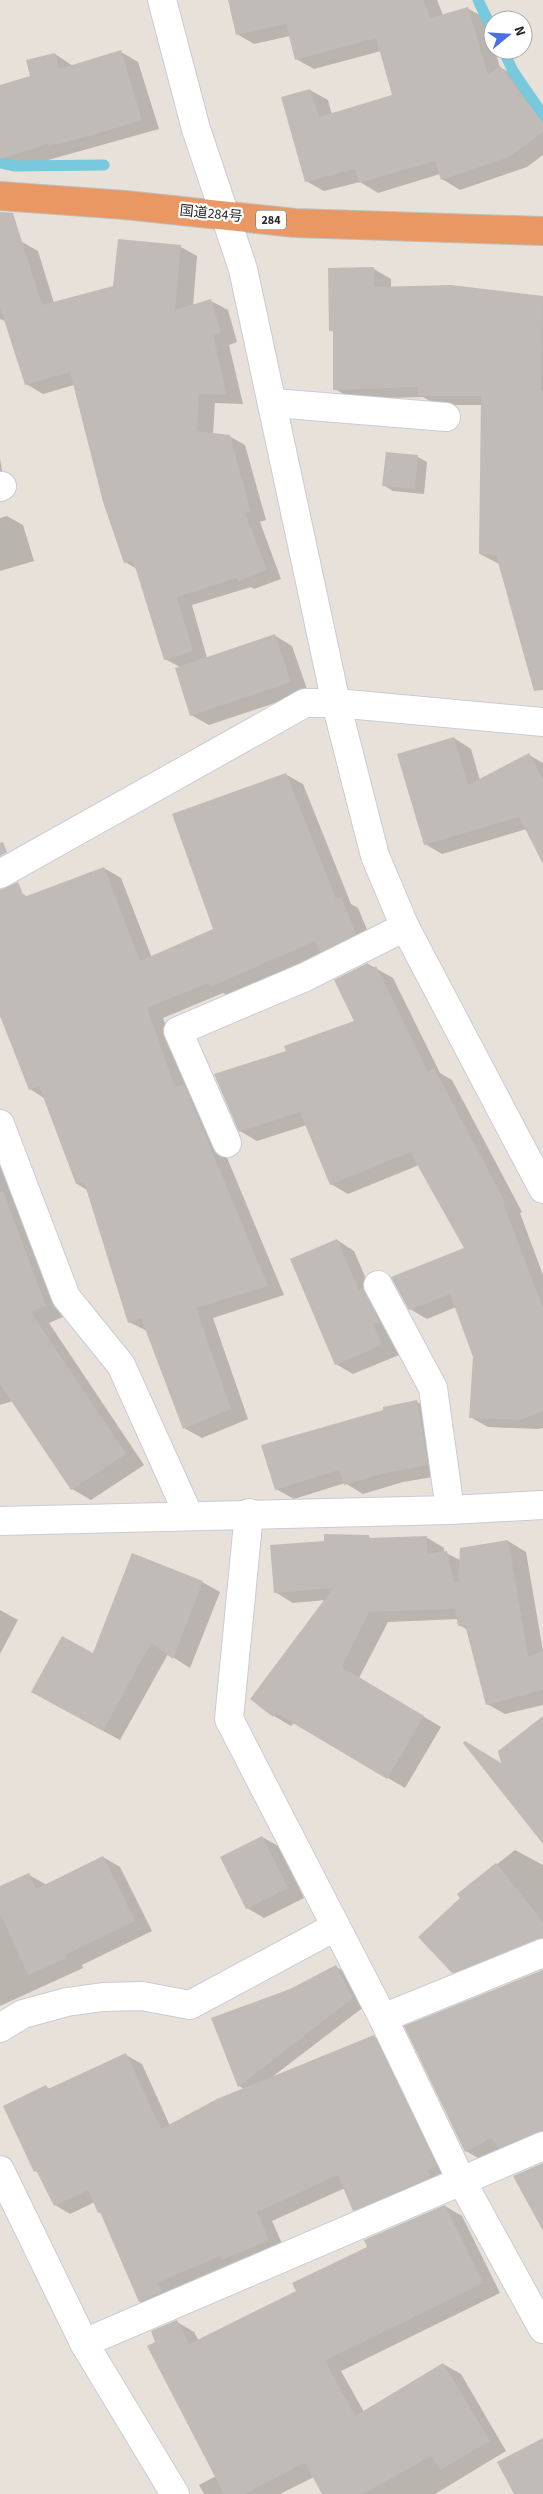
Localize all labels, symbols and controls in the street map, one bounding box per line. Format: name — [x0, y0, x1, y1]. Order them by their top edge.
north arrow — [483, 10, 533, 60]
text: N — [508, 24, 530, 39]
street label: 国道284号 — [179, 201, 243, 227]
road number: 284 — [256, 210, 286, 230]

